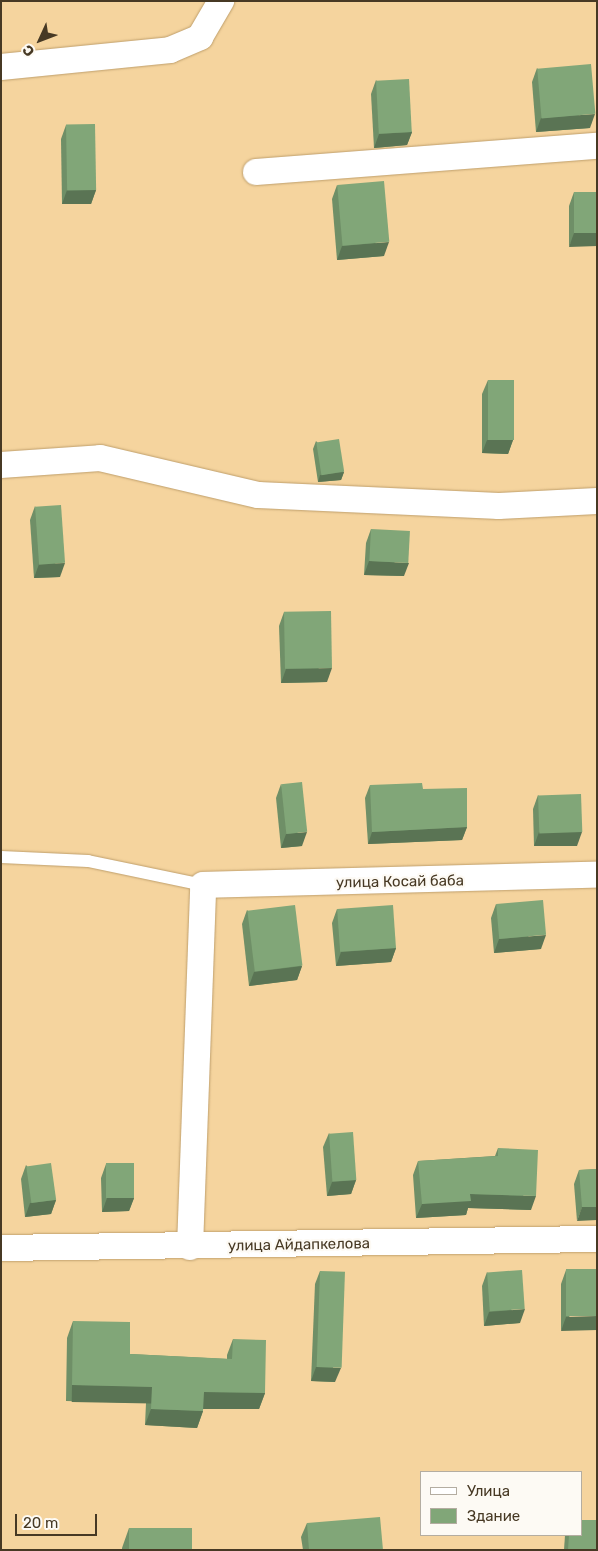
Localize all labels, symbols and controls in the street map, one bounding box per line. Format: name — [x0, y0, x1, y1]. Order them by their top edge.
north arrow — [15, 15, 65, 65]
text: С — [19, 41, 38, 60]
street label: улица Косай баба — [336, 872, 464, 892]
street label: улица Айдапкелова — [228, 1235, 370, 1255]
legend — [420, 1471, 583, 1536]
text: Улица — [467, 1482, 510, 1500]
scale bar — [18, 1504, 100, 1536]
text: Здание — [467, 1507, 520, 1525]
text: 20 m — [23, 1514, 58, 1532]

